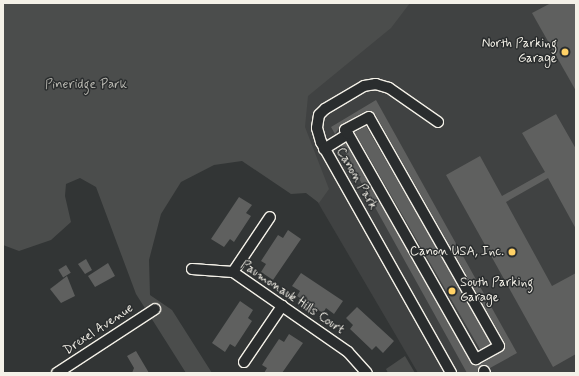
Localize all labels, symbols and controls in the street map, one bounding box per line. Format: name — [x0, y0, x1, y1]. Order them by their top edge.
place label: North Parking Garage — [482, 37, 557, 68]
marker: North Parking Garage — [560, 47, 570, 57]
park label: Pineridge Park — [46, 77, 126, 93]
street label: Canon Park — [332, 146, 380, 212]
place label: Canon USA, Inc. — [410, 244, 504, 260]
marker: Canon USA, Inc. — [507, 247, 517, 257]
street label: Paumonauk Hills Court — [236, 257, 348, 339]
place label: South Parking Garage — [460, 276, 533, 307]
marker: South Parking Garage — [447, 286, 457, 296]
street label: Drexel Avenue — [62, 302, 136, 358]

